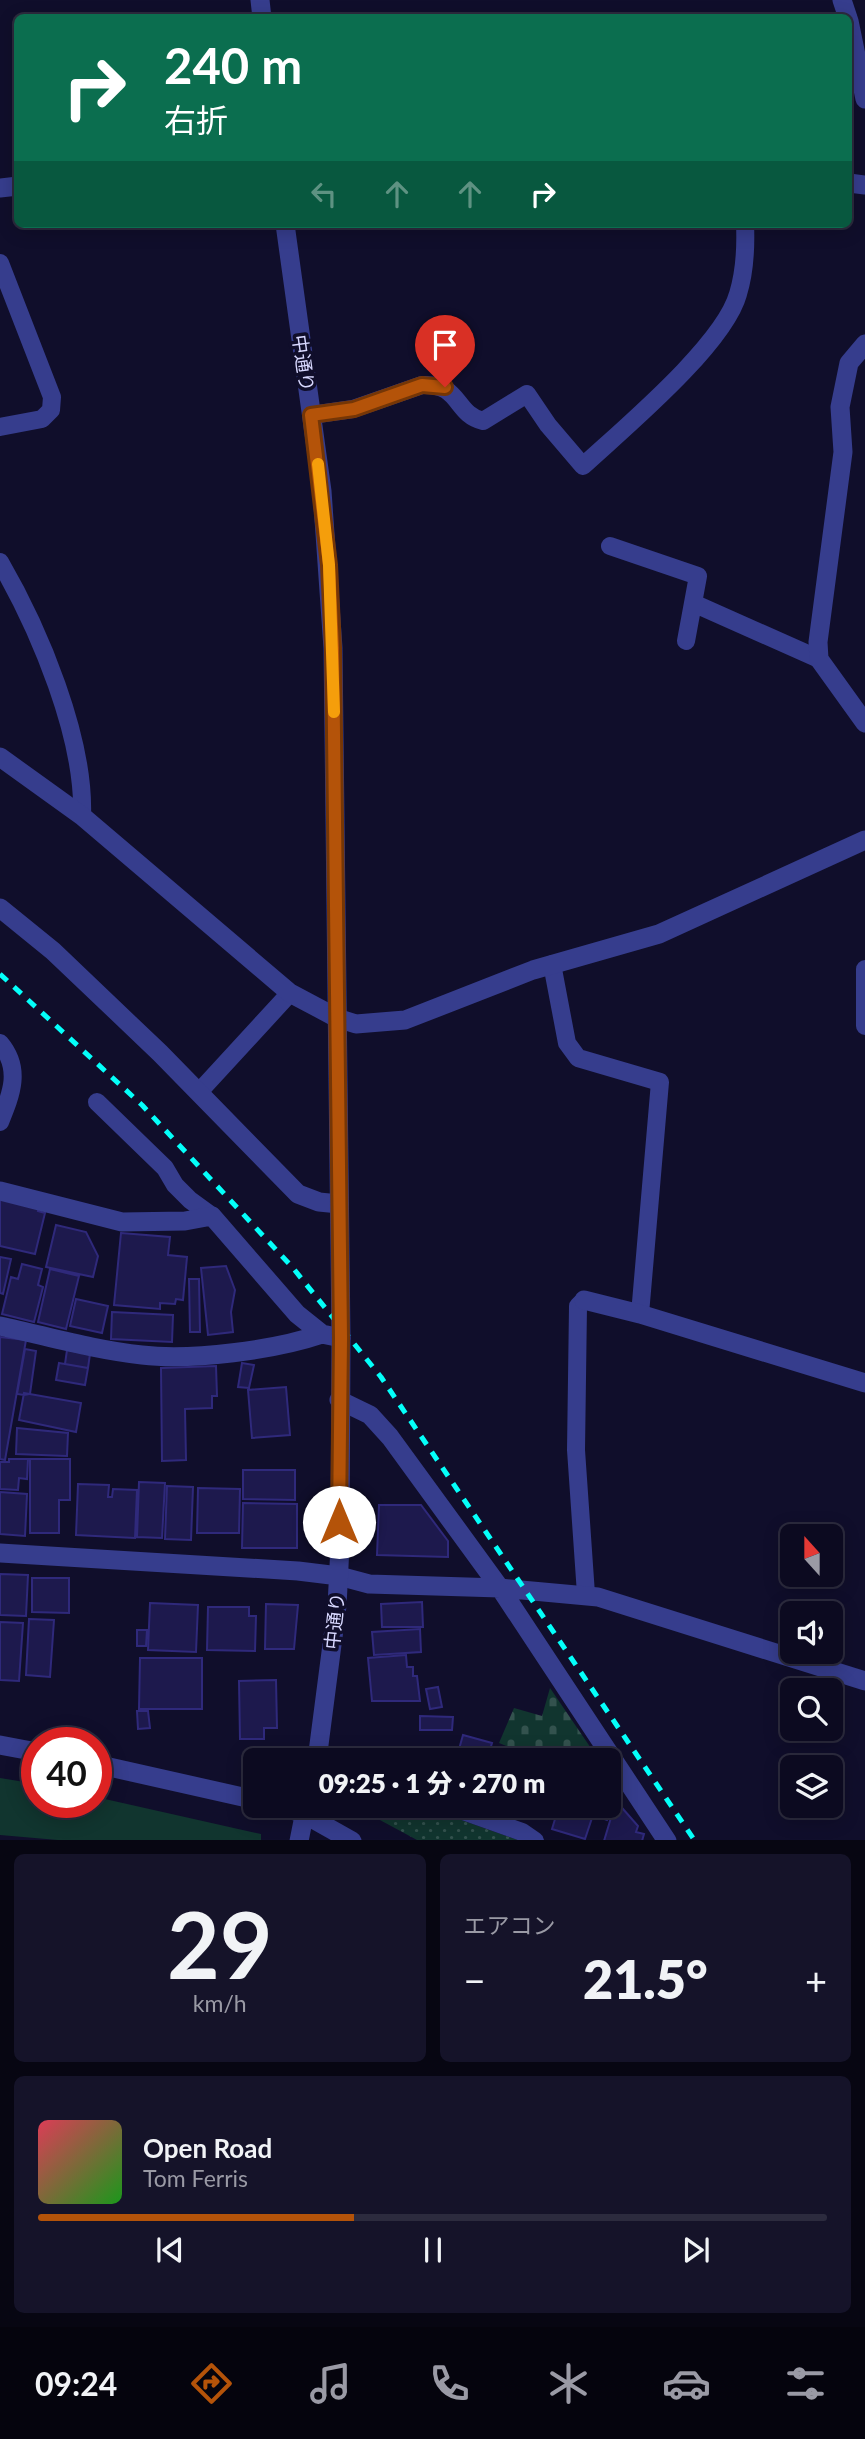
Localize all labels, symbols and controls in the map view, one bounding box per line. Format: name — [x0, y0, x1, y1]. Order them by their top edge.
text: 240 m — [164, 36, 302, 94]
icon: right — [49, 42, 140, 133]
text: 右折 — [164, 100, 228, 139]
icon: left — [305, 175, 343, 213]
icon: ahead — [378, 175, 416, 213]
icon: ahead — [451, 175, 489, 213]
icon: right — [524, 175, 562, 213]
pin — [415, 315, 475, 387]
icon: arrive — [426, 326, 464, 364]
street label: 中通り — [289, 333, 319, 393]
position arrow — [302, 1485, 376, 1559]
north arrow — [780, 1524, 844, 1587]
map controls — [780, 1524, 843, 1818]
street label: 中通り — [320, 1591, 348, 1651]
button: sound — [780, 1601, 843, 1664]
button: search — [780, 1678, 843, 1741]
speed limit sign: 40 — [21, 1727, 112, 1818]
button: layers — [780, 1755, 843, 1818]
text: 09:25 · 1 分 · 270 m — [319, 1767, 545, 1799]
text: 29 — [167, 1889, 273, 1998]
text: エアコン — [464, 1911, 556, 1939]
text: 21.5° — [583, 1948, 708, 2010]
text: − — [464, 1957, 486, 2003]
text: + — [805, 1957, 827, 2003]
text: km/h — [193, 1989, 247, 2017]
text: Open Road — [143, 2132, 272, 2164]
text: Tom Ferris — [143, 2164, 248, 2192]
icon: previous — [151, 2231, 189, 2269]
icon: pause — [414, 2231, 452, 2269]
icon: next — [677, 2231, 715, 2269]
icon: directions — [187, 2359, 236, 2408]
icon: music — [306, 2359, 355, 2408]
icon: phone — [425, 2359, 474, 2408]
icon: climate — [544, 2359, 593, 2408]
icon: car — [662, 2359, 711, 2408]
icon: filters — [781, 2359, 830, 2408]
text: 09:24 — [35, 2364, 117, 2403]

